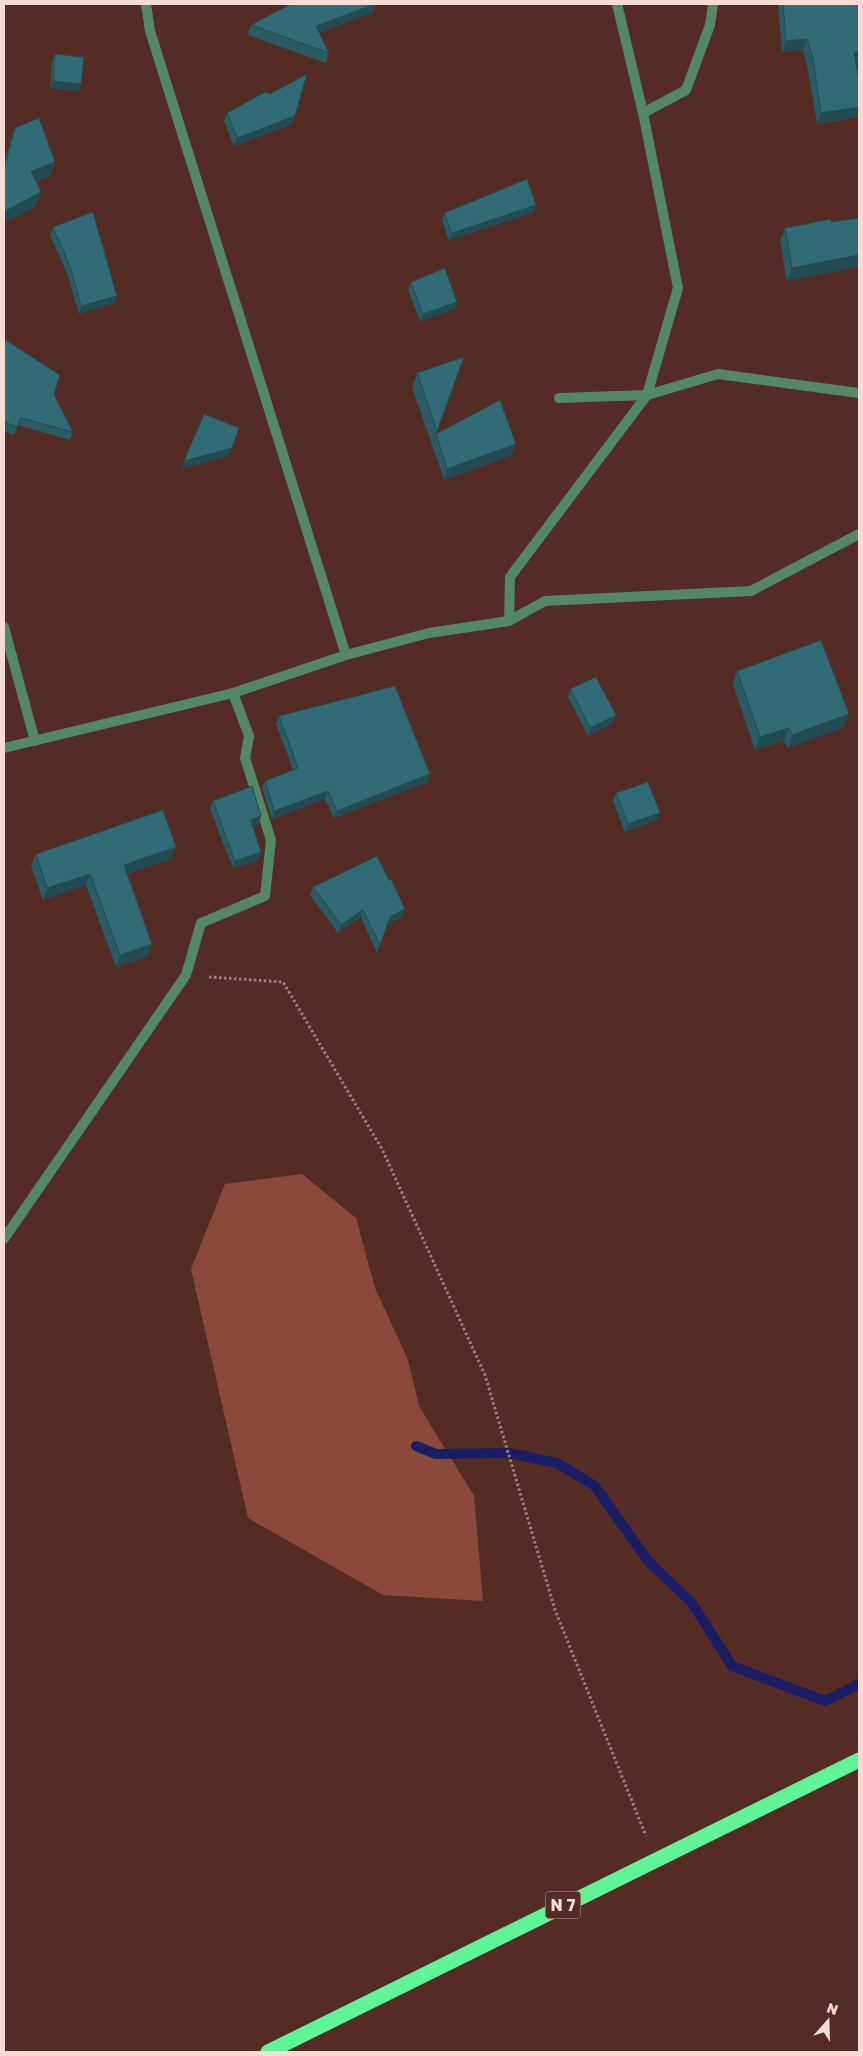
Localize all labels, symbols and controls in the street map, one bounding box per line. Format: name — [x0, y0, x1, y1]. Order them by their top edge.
road number: N 7 — [546, 1892, 580, 1918]
north arrow — [803, 1996, 853, 2046]
text: N — [825, 1999, 841, 2018]

